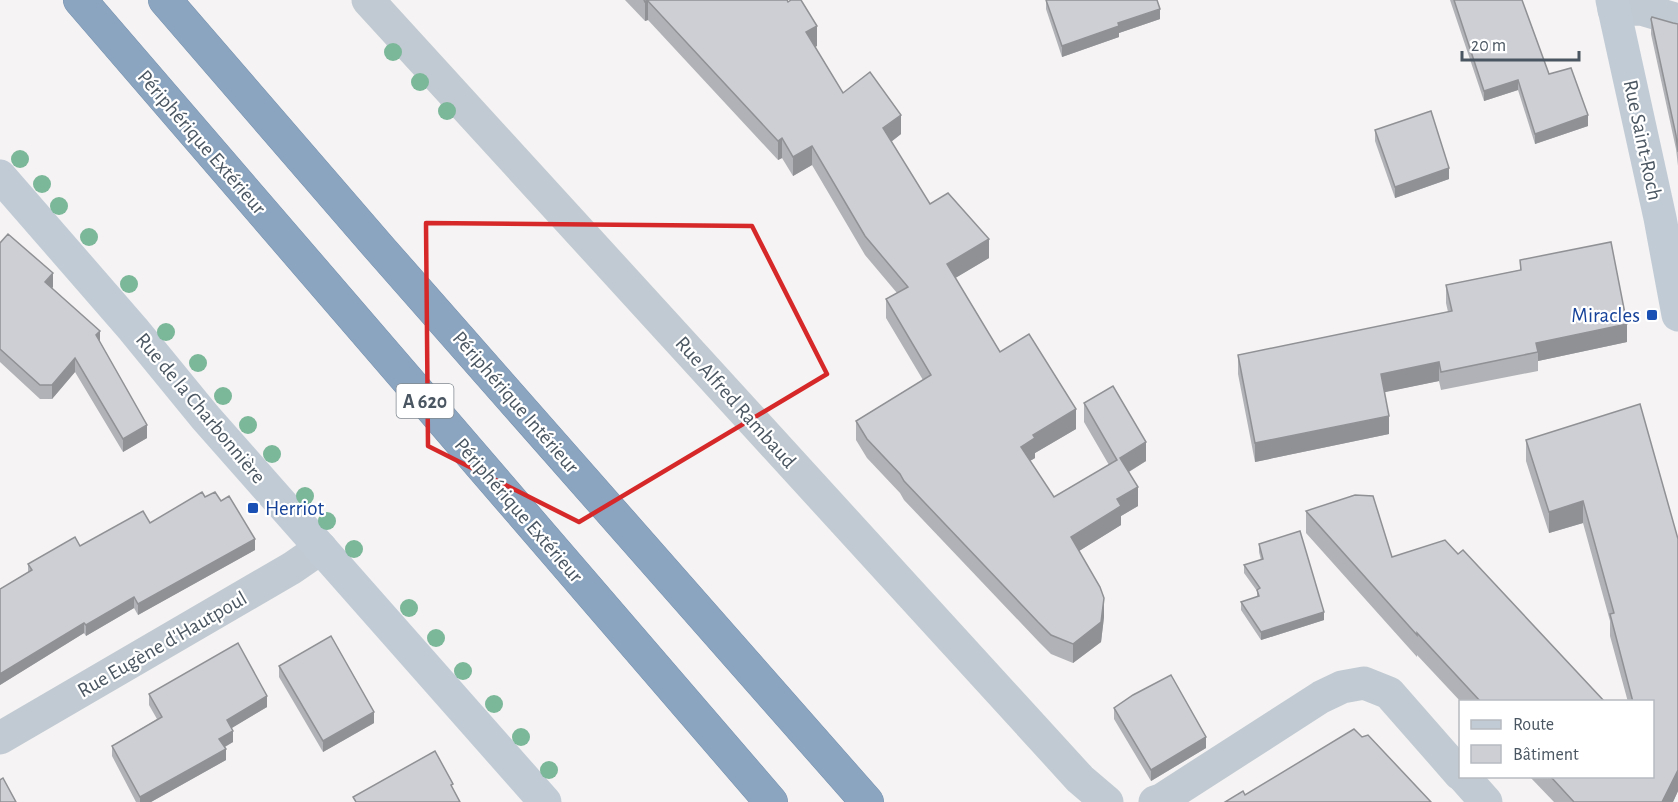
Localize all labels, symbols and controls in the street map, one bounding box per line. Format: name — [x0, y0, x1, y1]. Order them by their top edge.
scale bar — [1462, 24, 1579, 62]
text: 20 m — [1471, 37, 1506, 55]
street label: Périphérique Extérieur — [134, 66, 270, 219]
street label: Rue Saint-Roch — [1619, 78, 1666, 202]
place label: Miracles — [1571, 305, 1640, 326]
marker: Miracles — [1645, 308, 1659, 322]
street label: Périphérique Intérieur — [449, 327, 583, 477]
street label: Rue de la Charbonnière — [132, 329, 269, 488]
street label: Rue Alfred Rambaud — [671, 332, 800, 472]
road number: A 620 — [396, 384, 454, 418]
street label: Périphérique Extérieur — [451, 434, 587, 587]
place label: Herriot — [265, 498, 325, 519]
marker: Herriot — [246, 501, 260, 515]
street label: Rue Eugène d'Hautpoul — [74, 587, 251, 701]
legend — [1459, 700, 1654, 778]
text: Route — [1513, 716, 1554, 734]
text: Bâtiment — [1513, 746, 1579, 764]

